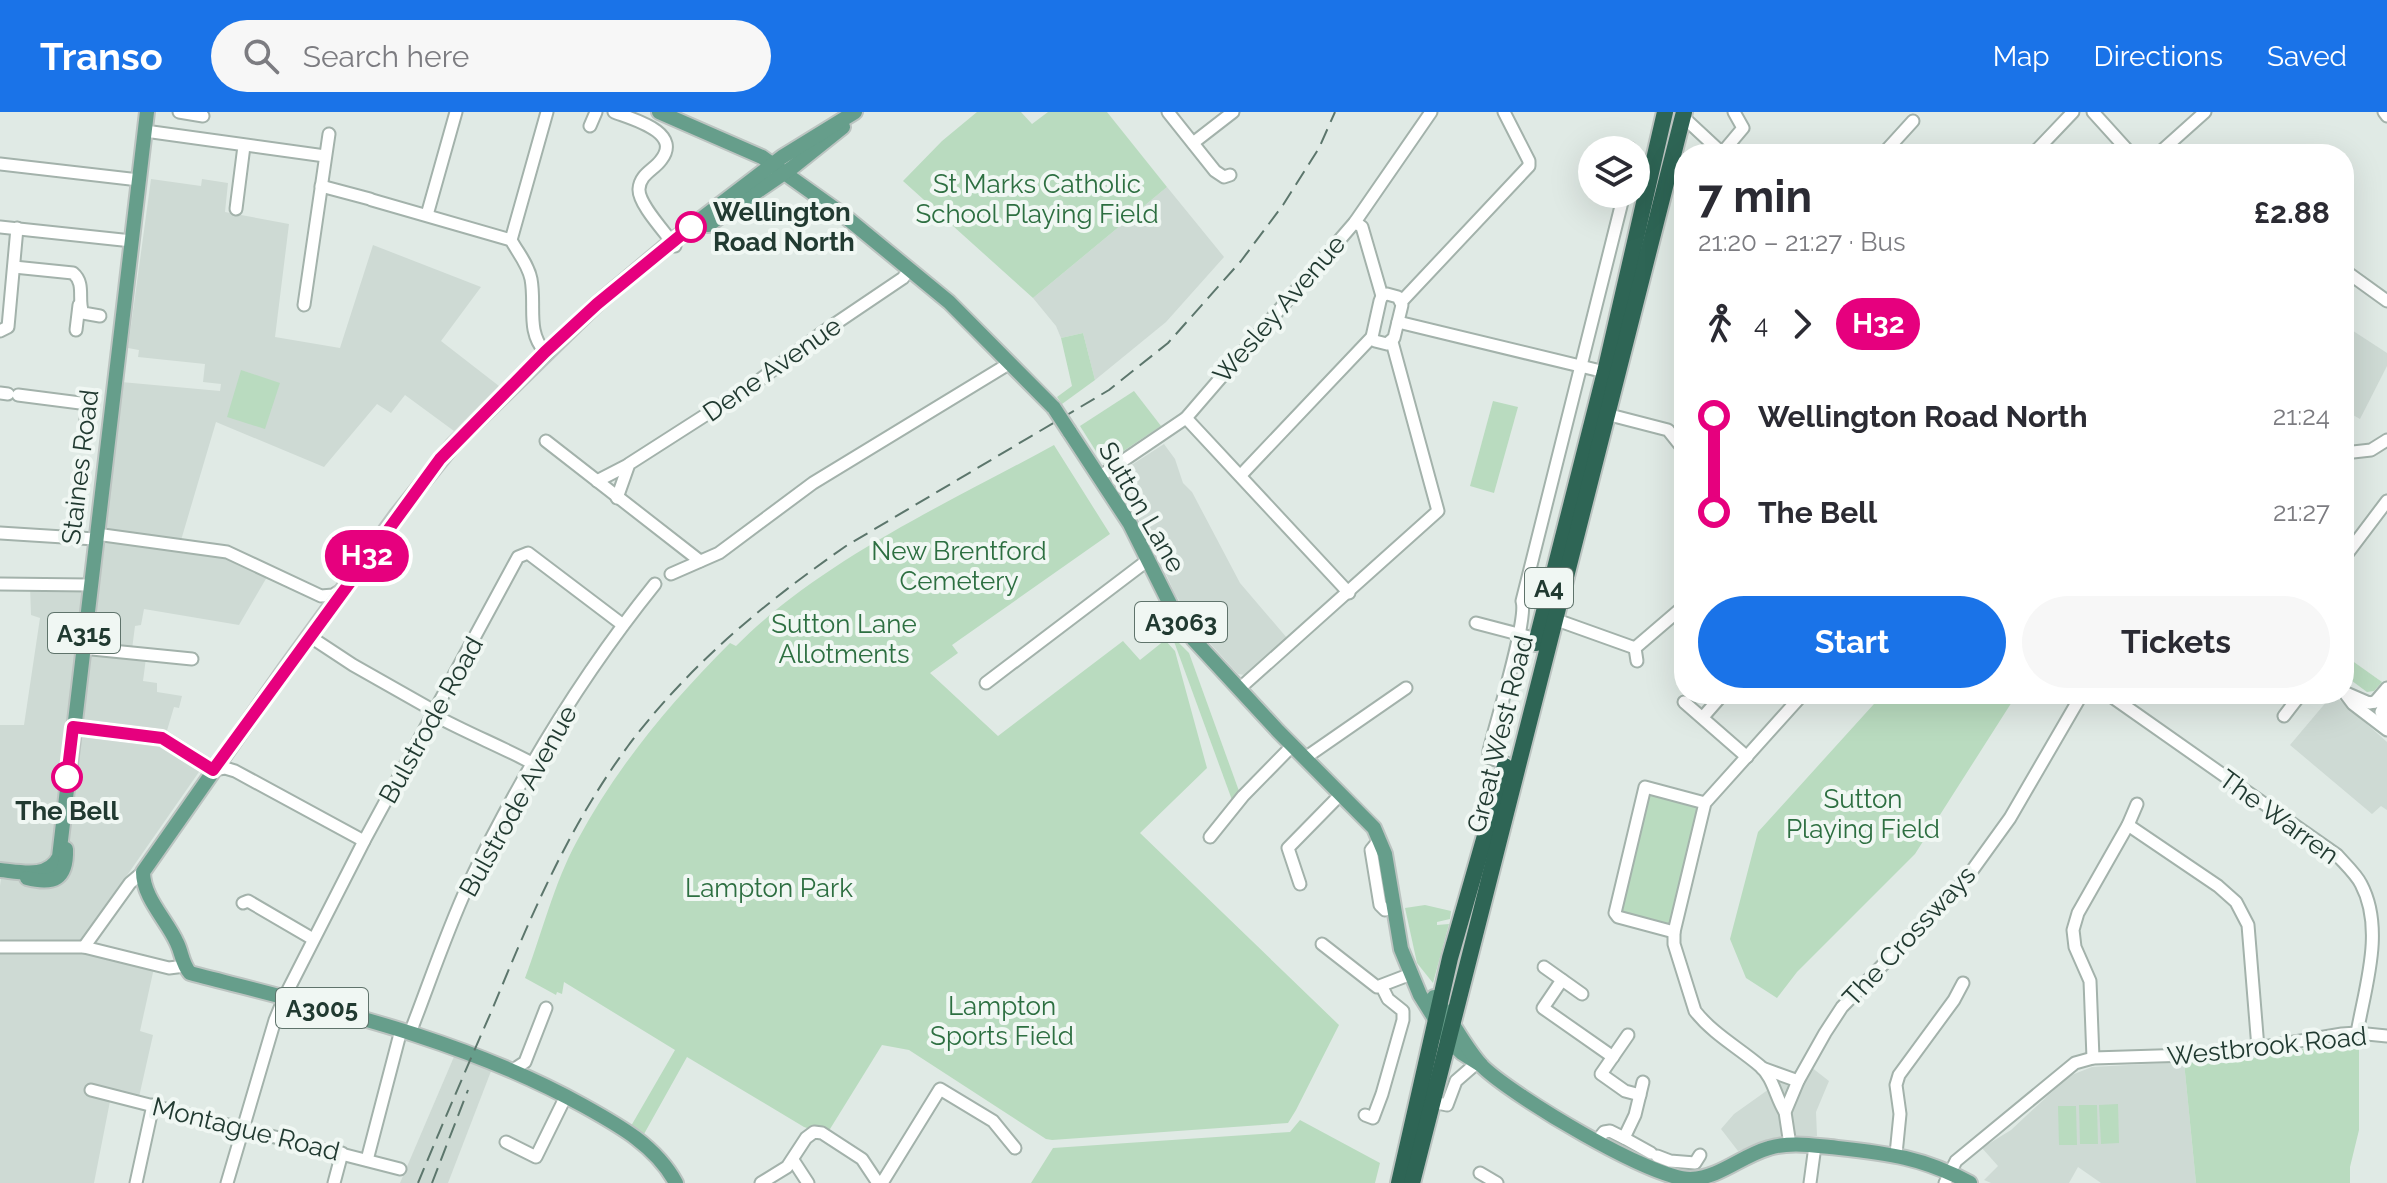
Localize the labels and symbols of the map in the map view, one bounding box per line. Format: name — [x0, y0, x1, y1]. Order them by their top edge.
park label: St Marks Catholic School Playing Field — [915, 169, 1159, 229]
place label: Wellington Road North — [713, 197, 855, 257]
marker: Wellington Road North — [676, 212, 706, 242]
street label: Wesley Avenue — [1207, 229, 1351, 389]
street label: Dene Avenue — [697, 310, 847, 428]
street label: Staines Road — [56, 388, 104, 546]
street label: Sutton Lane — [1093, 437, 1191, 577]
line badge: H32 — [321, 530, 413, 582]
park label: New Brentford Cemetery — [871, 536, 1047, 596]
road number: A4 — [1525, 568, 1573, 608]
road number: A3063 — [1135, 602, 1227, 642]
park label: Sutton Lane Allotments — [771, 609, 917, 669]
road number: A315 — [48, 613, 120, 653]
street label: Bulstrode Road — [373, 632, 489, 808]
street label: Great West Road — [1461, 632, 1539, 836]
street label: Bulstrode Avenue — [453, 700, 583, 902]
marker: The Bell — [52, 762, 82, 792]
street label: The Warren — [2213, 764, 2345, 870]
park label: Sutton Playing Field — [1786, 784, 1940, 844]
place label: The Bell — [15, 796, 119, 826]
street label: The Crossways — [1836, 860, 1982, 1012]
park label: Lampton Park — [685, 873, 853, 903]
road number: A3005 — [276, 988, 368, 1028]
park label: Lampton Sports Field — [930, 991, 1074, 1051]
street label: Westbrook Road — [2166, 1021, 2368, 1071]
street label: Montague Road — [149, 1091, 343, 1167]

